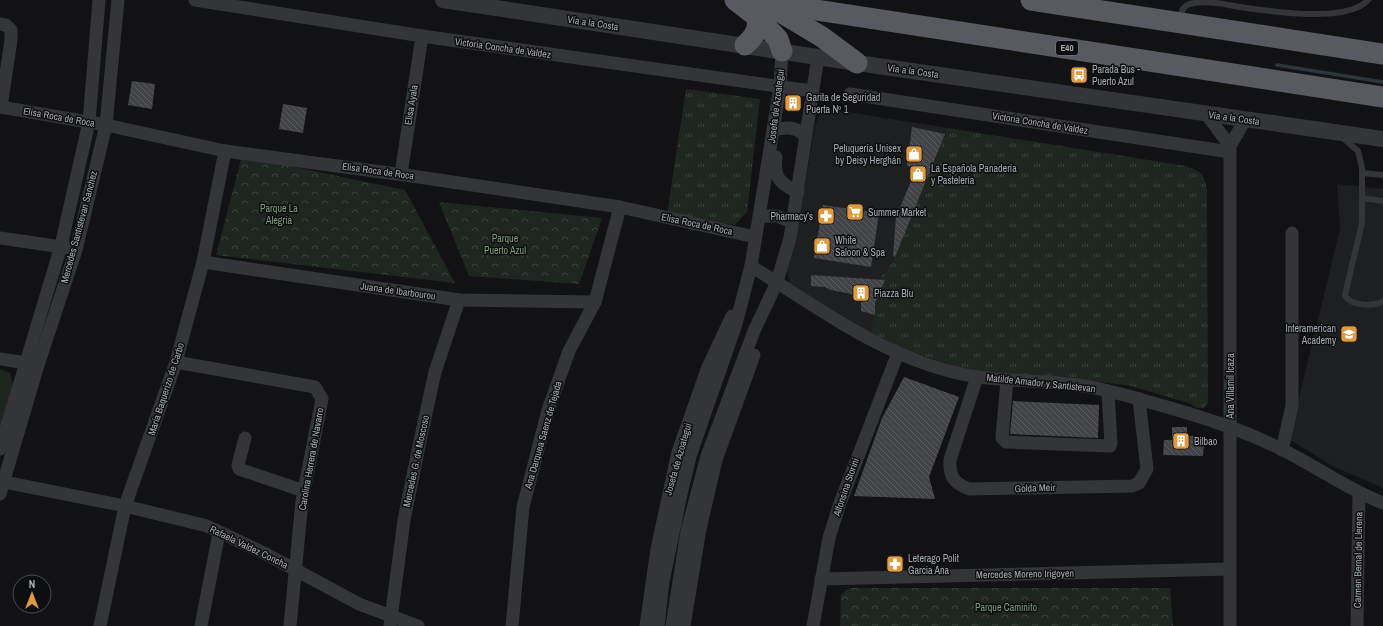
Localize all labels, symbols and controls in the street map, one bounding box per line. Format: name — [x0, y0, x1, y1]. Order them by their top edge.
street label: Vía a la Costa — [567, 13, 620, 34]
street label: Victoria Concha de Valdez — [454, 35, 552, 61]
road number: E40 — [1056, 41, 1078, 55]
street label: Vía a la Costa — [887, 61, 940, 81]
place label: Parada Bus - Puerto Azul — [1092, 63, 1140, 88]
bus stop icon: Parada Bus - Puerto Azul — [1069, 65, 1089, 85]
street label: Josefa de Azoategui — [765, 68, 787, 144]
street label: Elisa Ayala — [401, 84, 421, 126]
place label: Garita de Seguridad Puerta Nº 1 — [806, 91, 880, 116]
building icon: Garita de Seguridad Puerta Nº 1 — [783, 93, 803, 113]
street label: Elisa Roca de Roca — [22, 104, 96, 130]
street label: Vía a la Costa — [1208, 108, 1261, 128]
street label: Victoria Concha de Valdez — [991, 109, 1089, 137]
place label: Peluquería Unisex by Deisy Herghán — [834, 142, 902, 167]
shop icon: Peluquería Unisex by Deisy Herghán — [904, 144, 924, 164]
street label: Elisa Roca de Roca — [341, 160, 415, 183]
place label: La Española Panadería y Pastelería — [931, 162, 1017, 187]
shop icon: La Española Panadería y Pastelería — [908, 164, 928, 184]
street label: Mercedes Santistevan Sanchez — [58, 169, 100, 285]
park label: Parque La Alegría — [260, 202, 298, 227]
supermarket icon: Summer Market — [845, 202, 865, 222]
pharmacy icon: Pharmacy's — [816, 206, 836, 226]
place label: Summer Market — [868, 206, 927, 219]
street label: Elisa Roca de Roca — [660, 210, 734, 238]
place label: Pharmacy's — [770, 210, 813, 223]
park label: Parque Puerto Azul — [484, 232, 526, 257]
place label: White Saloon & Spa — [835, 234, 886, 259]
shop icon: White Saloon & Spa — [812, 236, 832, 256]
street label: Juana de Ibarbourou — [360, 279, 436, 303]
building icon: Piazza Blu — [851, 283, 871, 303]
place label: Piazza Blu — [874, 287, 913, 300]
place label: Interamerican Academy — [1285, 322, 1337, 347]
school or university icon: Interamerican Academy — [1339, 324, 1359, 344]
street label: María Baquerizo de Carbo — [145, 341, 187, 437]
street label: Ana Villamil Icaza — [1224, 353, 1237, 420]
street label: Matilde Amador y Santistevan — [986, 371, 1096, 395]
street label: Ana Darquea Saenz de Tejada — [521, 379, 565, 491]
street label: Carolina Herrera de Navarro — [296, 406, 326, 511]
street label: Mercedes G. de Moscoso — [400, 414, 432, 508]
street label: Josefa de Azoategui — [662, 421, 694, 497]
building icon: Bilbao — [1171, 431, 1191, 451]
place label: Bilbao — [1194, 435, 1218, 448]
street label: Alfonsina Storini — [830, 456, 862, 519]
street label: Golda Meir — [1015, 481, 1056, 495]
street label: Carmen Bernal de Llerena — [1351, 511, 1365, 608]
street label: Rafaela Valdez Concha — [208, 522, 291, 572]
place label: Leterago Polit Garcia Ana — [908, 552, 960, 577]
pharmacy icon: Leterago Polit Garcia Ana — [885, 554, 905, 574]
street label: Mercedes Moreno Irigoyen — [976, 567, 1074, 581]
north arrow — [12, 574, 52, 614]
text: N — [29, 577, 35, 591]
park label: Parque Caminito — [975, 601, 1037, 614]

